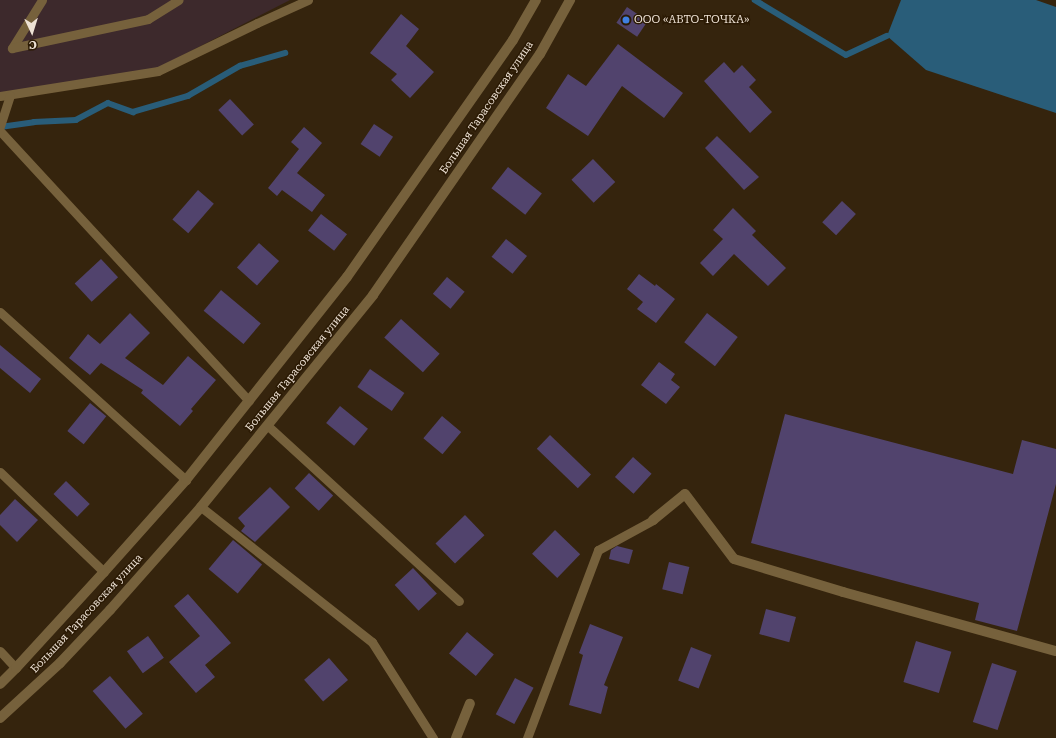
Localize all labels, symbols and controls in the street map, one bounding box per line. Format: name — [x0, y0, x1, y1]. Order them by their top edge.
north arrow — [12, 12, 52, 52]
place label: ООО «АВТО-ТОЧКА» — [634, 13, 749, 27]
marker: ООО «АВТО-ТОЧКА» — [621, 15, 631, 25]
text: С — [29, 38, 37, 51]
street label: Большая Тарасовская улица — [437, 39, 537, 177]
street label: Большая Тарасовская улица — [243, 304, 353, 434]
street label: Большая Тарасовская улица — [28, 552, 146, 676]

